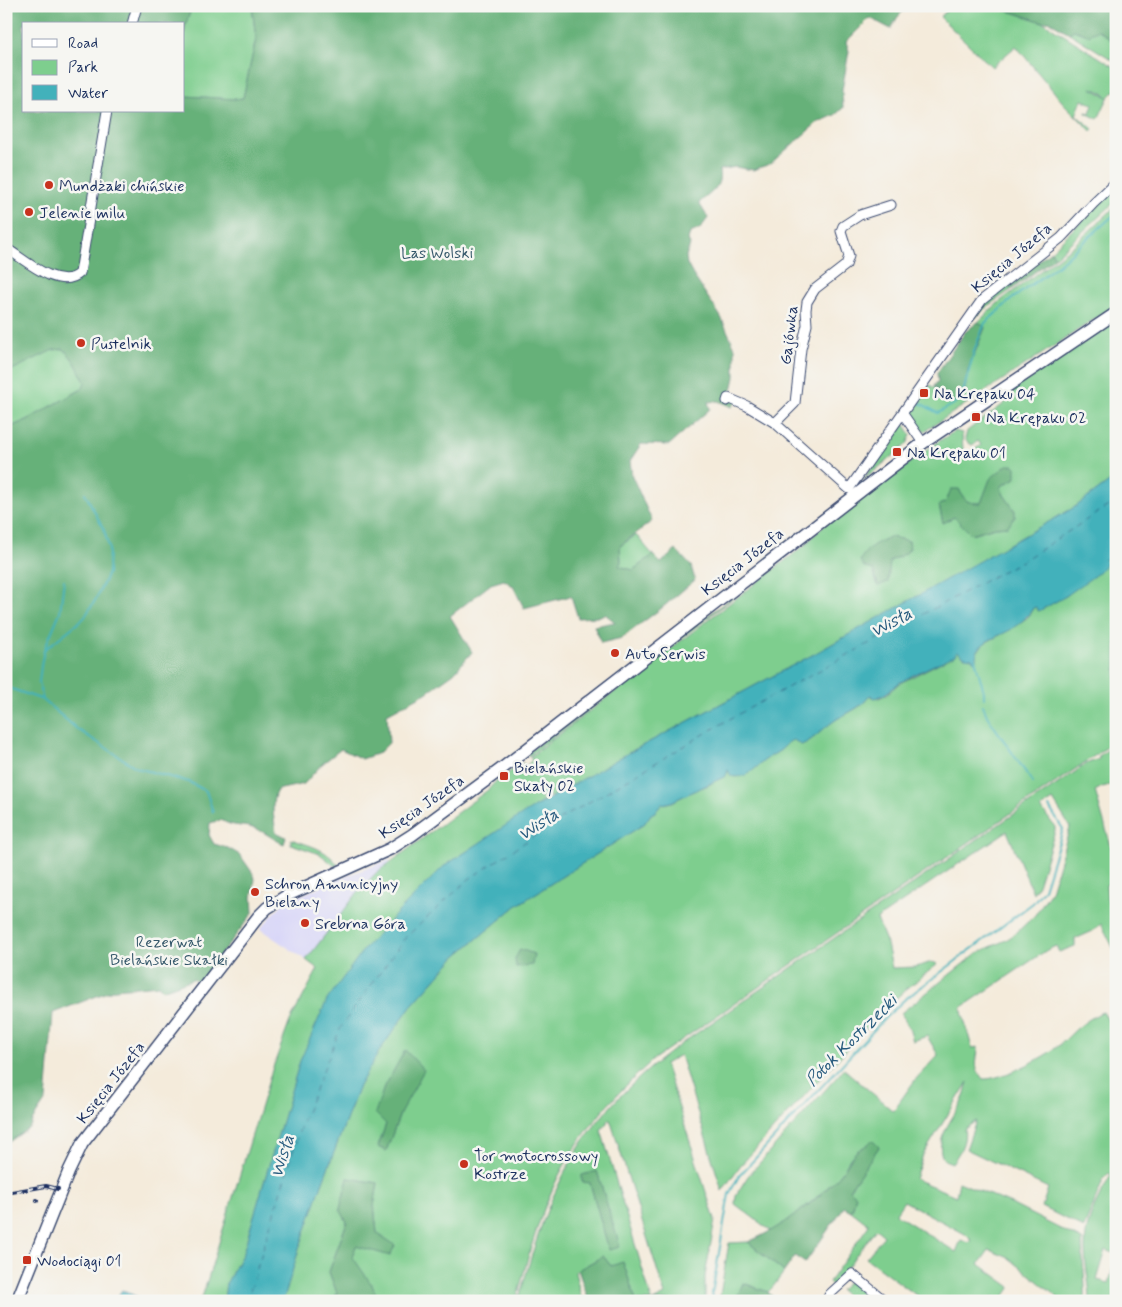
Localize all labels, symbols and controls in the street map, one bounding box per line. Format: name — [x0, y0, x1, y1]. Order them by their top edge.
legend — [22, 22, 185, 112]
text: Road — [68, 34, 98, 54]
text: Park — [68, 58, 98, 78]
text: Water — [68, 84, 108, 104]
place label: Mundżaki chińskie — [59, 176, 184, 197]
marker: Mundżaki chińskie — [43, 179, 55, 191]
place label: Jelenie milu — [39, 203, 126, 224]
marker: Jelenie milu — [23, 206, 35, 218]
street label: Księcia Józefa — [967, 218, 1057, 298]
park label: Las Wolski — [401, 243, 473, 264]
street label: Gajówka — [775, 304, 804, 366]
place label: Pustelnik — [91, 334, 151, 355]
marker: Pustelnik — [75, 337, 87, 349]
place label: Na Krępaku 04 — [934, 384, 1036, 405]
marker: Na Krępaku 04 — [918, 387, 930, 399]
place label: Na Krępaku 02 — [986, 408, 1087, 429]
marker: Na Krępaku 02 — [970, 411, 982, 423]
place label: Na Krępaku 01 — [907, 443, 1006, 464]
marker: Na Krępaku 01 — [891, 446, 903, 458]
street label: Księcia Józefa — [697, 523, 789, 601]
water label: Wisła — [866, 602, 916, 644]
place label: Auto Serwis — [625, 644, 706, 665]
marker: Auto Serwis — [609, 647, 621, 659]
place label: Bielańskie Skały 02 — [514, 758, 583, 797]
street label: Księcia Józefa — [375, 770, 469, 844]
marker: Bielańskie Skały 02 — [498, 770, 510, 782]
water label: Wisła — [514, 803, 563, 847]
place label: Schron Amunicyjny Bielany — [265, 874, 398, 913]
marker: Schron Amunicyjny Bielany — [249, 886, 261, 898]
place label: Srebrna Góra — [315, 914, 406, 935]
marker: Srebrna Góra — [299, 917, 311, 929]
park label: Rezerwat Bielańskie Skałki — [110, 932, 228, 971]
water label: Potok Kostrzecki — [801, 988, 904, 1092]
street label: Księcia Józefa — [72, 1037, 150, 1128]
water label: Wisła — [265, 1132, 301, 1181]
place label: Tor motocrossowy Kostrze — [474, 1146, 598, 1185]
marker: Tor motocrossowy Kostrze — [458, 1158, 470, 1170]
place label: Wodociągi 01 — [37, 1251, 122, 1272]
marker: Wodociągi 01 — [21, 1254, 33, 1266]

